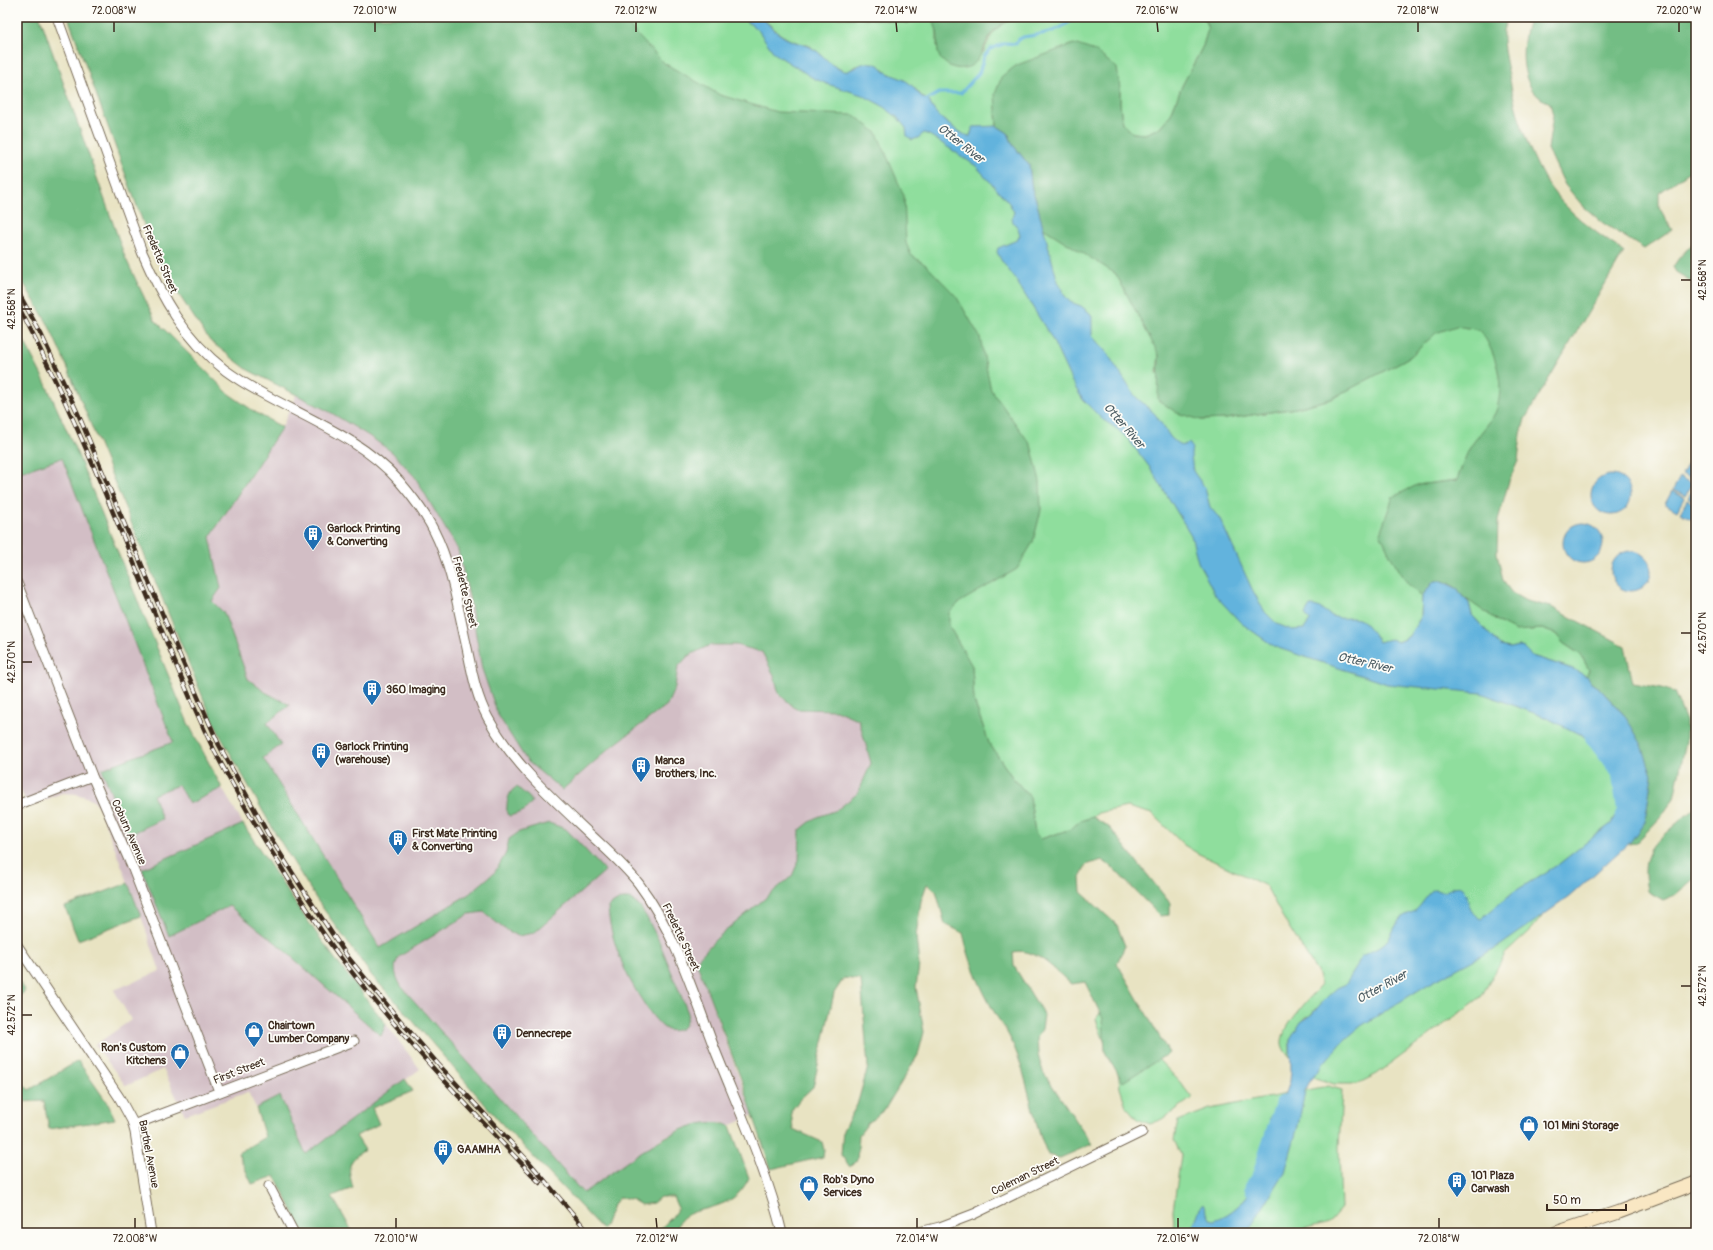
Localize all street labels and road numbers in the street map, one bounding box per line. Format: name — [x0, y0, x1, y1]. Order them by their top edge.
street label: Fredette Street — [140, 223, 181, 296]
street label: Fredette Street — [450, 555, 480, 630]
street label: Coburn Avenue — [109, 797, 149, 867]
street label: Fredette Street — [660, 901, 703, 973]
street label: First Street — [211, 1055, 267, 1087]
street label: Barthel Avenue — [136, 1119, 162, 1190]
street label: Coleman Street — [989, 1154, 1061, 1198]

